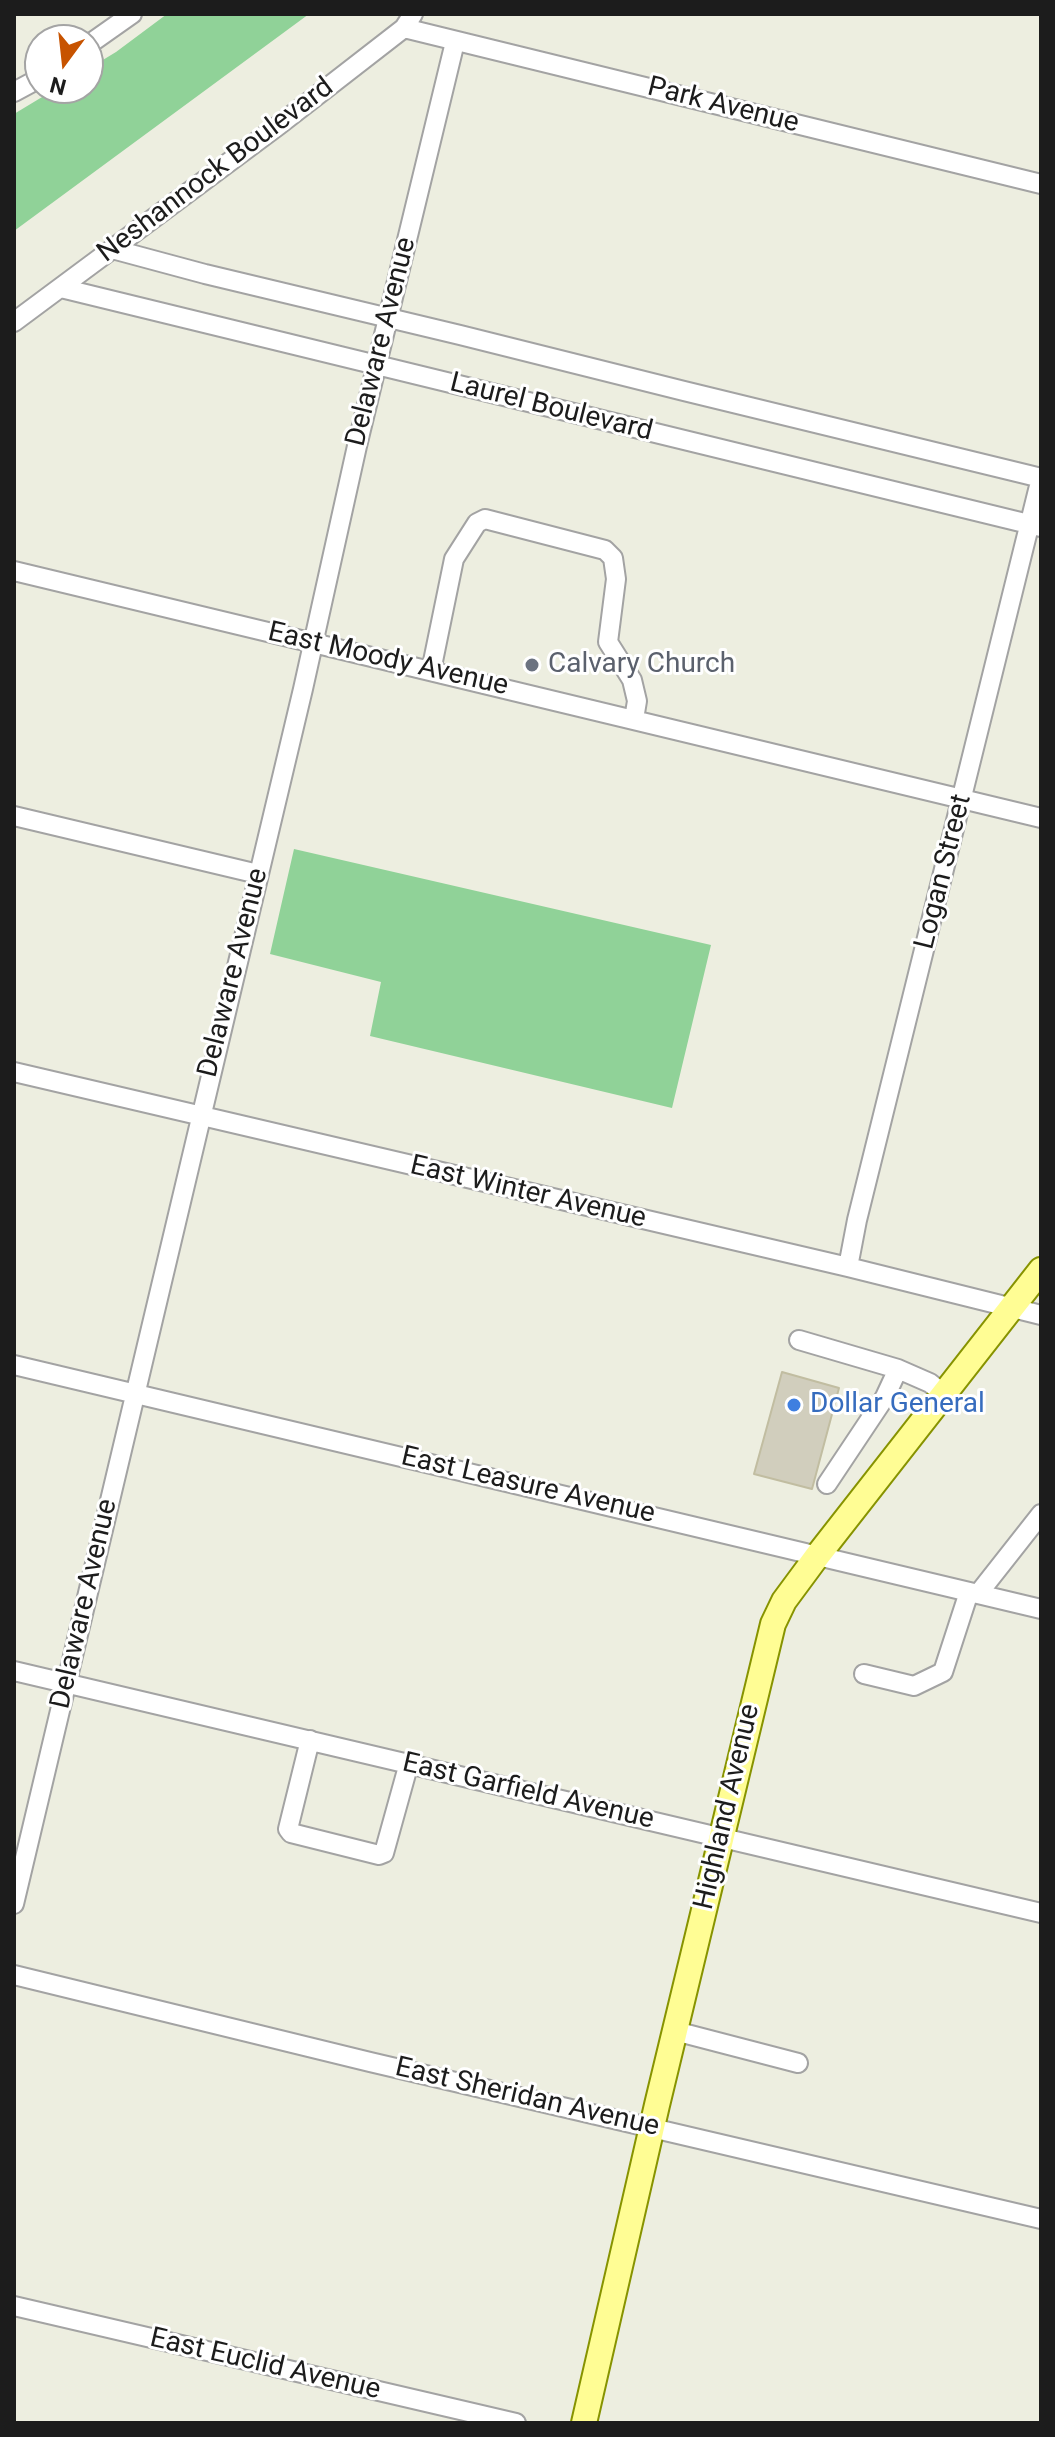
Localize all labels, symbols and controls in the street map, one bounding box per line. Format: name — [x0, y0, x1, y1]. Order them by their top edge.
north arrow — [24, 24, 104, 104]
street label: Neshannock Boulevard — [91, 71, 341, 271]
street label: Park Avenue — [644, 71, 802, 141]
text: N — [47, 72, 69, 100]
street label: Delaware Avenue — [340, 234, 424, 450]
street label: Laurel Boulevard — [446, 367, 656, 449]
street label: East Moody Avenue — [265, 616, 511, 704]
place label: Calvary Church — [548, 648, 735, 682]
marker: Calvary Church — [523, 656, 541, 674]
street label: Logan Street — [909, 791, 979, 953]
street label: Delaware Avenue — [192, 865, 276, 1081]
street label: East Winter Avenue — [407, 1150, 649, 1236]
place label: Dollar General — [810, 1388, 985, 1422]
marker: Dollar General — [785, 1396, 803, 1414]
street label: East Leasure Avenue — [398, 1440, 658, 1532]
street label: Delaware Avenue — [45, 1496, 125, 1712]
street label: Highland Avenue — [688, 1701, 768, 1913]
street label: East Garfield Avenue — [399, 1747, 657, 1837]
street label: East Sheridan Avenue — [392, 2051, 662, 2145]
street label: East Euclid Avenue — [147, 2322, 383, 2408]

